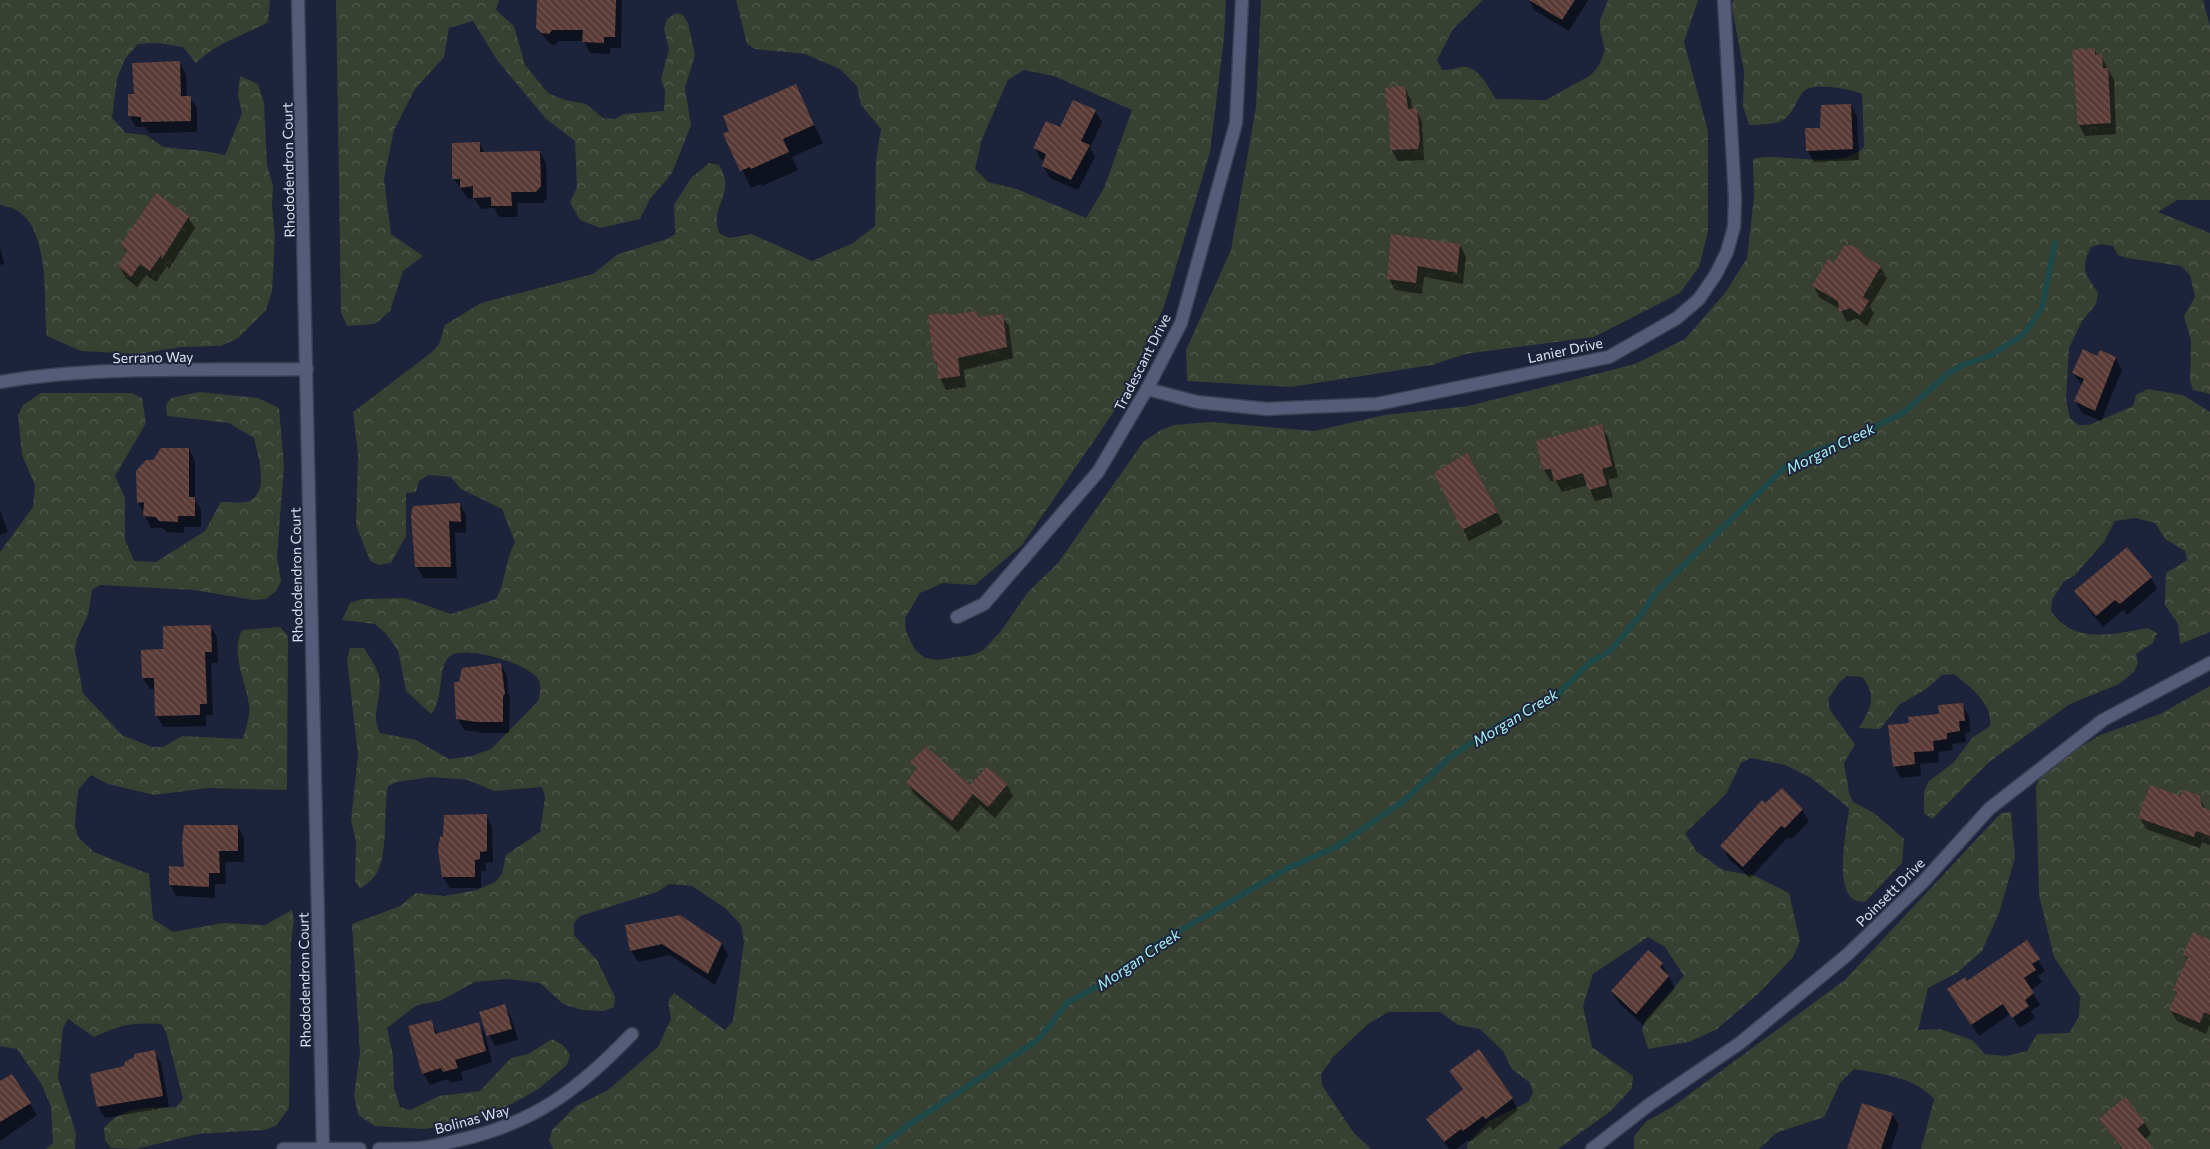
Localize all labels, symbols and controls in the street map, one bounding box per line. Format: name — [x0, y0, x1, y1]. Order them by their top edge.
street label: Rhododendron Court — [278, 102, 298, 238]
street label: Tradescant Drive — [1110, 311, 1174, 413]
street label: Lanier Drive — [1526, 334, 1604, 366]
street label: Serrano Way — [112, 348, 194, 366]
water label: Morgan Creek — [1783, 418, 1878, 477]
street label: Rhododendron Court — [286, 507, 306, 643]
water label: Morgan Creek — [1469, 684, 1562, 750]
street label: Poinsett Drive — [1852, 854, 1928, 930]
street label: Rhododendron Court — [294, 912, 314, 1048]
water label: Morgan Creek — [1093, 924, 1184, 993]
street label: Bolinas Way — [433, 1101, 511, 1137]

